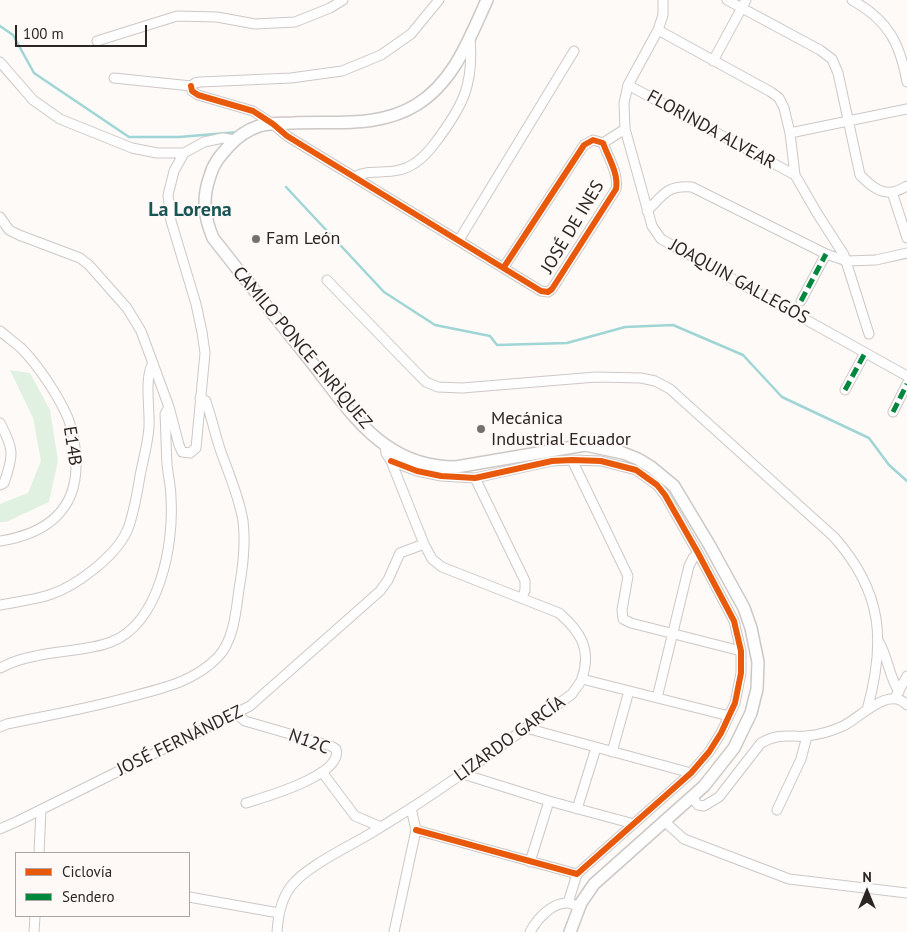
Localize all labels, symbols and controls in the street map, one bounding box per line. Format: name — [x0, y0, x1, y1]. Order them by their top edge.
scale bar — [18, 15, 150, 47]
text: 100 m — [23, 24, 64, 43]
street label: FLORINDA ALVEAR — [643, 86, 779, 174]
street label: JOSÉ DE INES — [537, 177, 609, 277]
district label: La Lorena — [148, 198, 232, 222]
place label: Fam León — [266, 228, 340, 250]
marker: Fam León — [250, 233, 262, 245]
street label: JOAQUIN GALLEGOS — [666, 235, 812, 329]
street label: CAMILO PONCE ENRÌQUEZ — [228, 262, 376, 434]
place label: Mecánica Industrial Ecuador — [491, 408, 631, 450]
marker: Mecánica Industrial Ecuador — [475, 423, 487, 435]
street label: E14B — [58, 425, 86, 467]
street label: LIZARDO GARCÍA — [450, 692, 570, 786]
street label: JOSÉ FERNÁNDEZ — [114, 701, 246, 781]
street label: N12C — [286, 725, 332, 759]
legend — [15, 852, 190, 917]
text: Ciclovía — [62, 862, 112, 881]
north arrow — [842, 867, 892, 917]
text: N — [862, 868, 872, 886]
text: Sendero — [62, 887, 115, 906]

